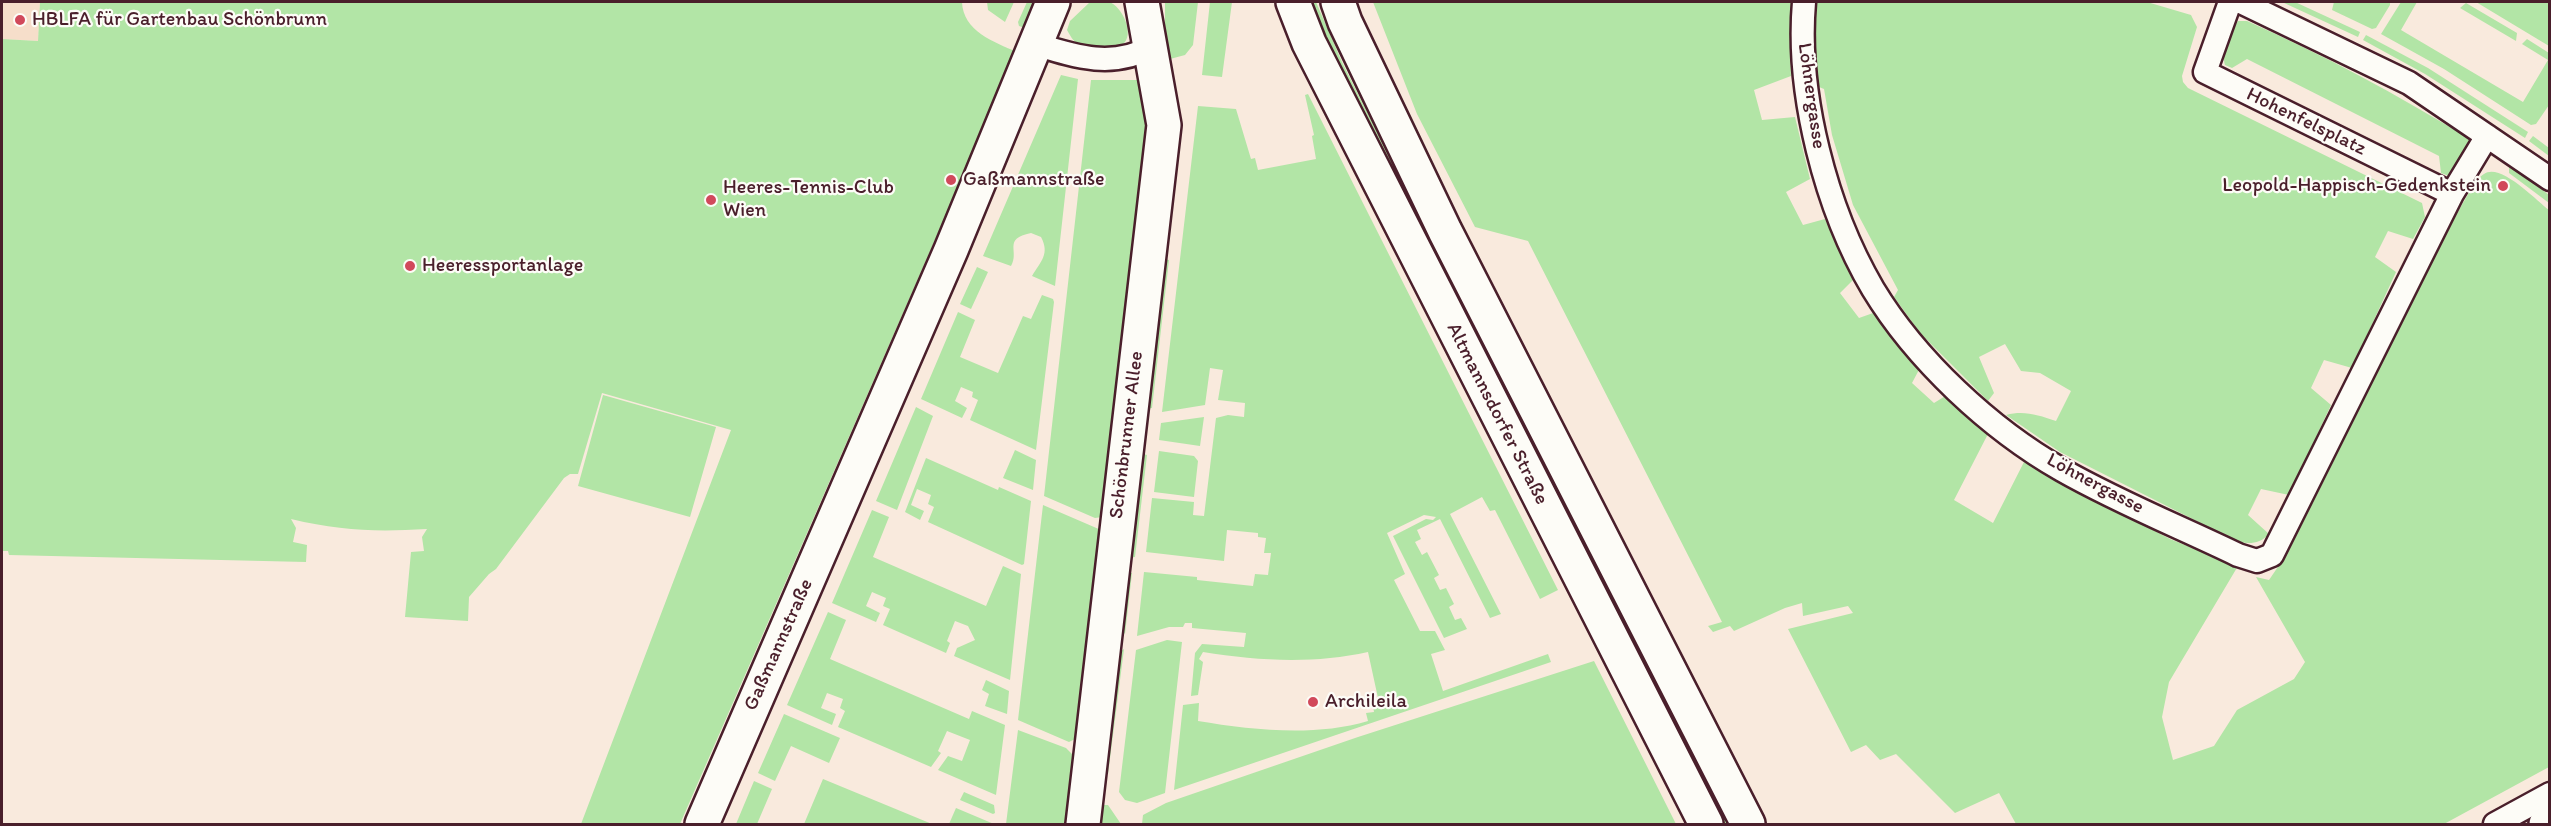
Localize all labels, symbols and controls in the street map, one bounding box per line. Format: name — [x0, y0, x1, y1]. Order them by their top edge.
place label: HBLFA für Gartenbau Schönbrunn — [32, 8, 327, 32]
marker: HBLFA für Gartenbau Schönbrunn — [13, 13, 27, 27]
street label: Löhnergasse — [1792, 41, 1830, 151]
street label: Hohenfelsplatz — [2242, 83, 2370, 161]
place label: Gaßmannstraße — [963, 168, 1105, 192]
marker: Gaßmannstraße — [944, 173, 958, 187]
place label: Leopold-Happisch-Gedenkstein — [2222, 174, 2491, 198]
place label: Heeres-Tennis-Club Wien — [723, 176, 894, 223]
marker: Leopold-Happisch-Gedenkstein — [2496, 179, 2510, 193]
marker: Heeres-Tennis-Club Wien — [704, 193, 718, 207]
place label: Heeressportanlage — [422, 254, 583, 278]
marker: Heeressportanlage — [403, 259, 417, 273]
street label: Altmannsdorfer Straße — [1441, 319, 1553, 509]
street label: Schönbrunner Allee — [1105, 350, 1149, 520]
street label: Löhnergasse — [2042, 448, 2148, 520]
street label: Gaßmannstraße — [739, 575, 819, 715]
place label: Archileila — [1325, 690, 1407, 714]
marker: Archileila — [1306, 695, 1320, 709]

